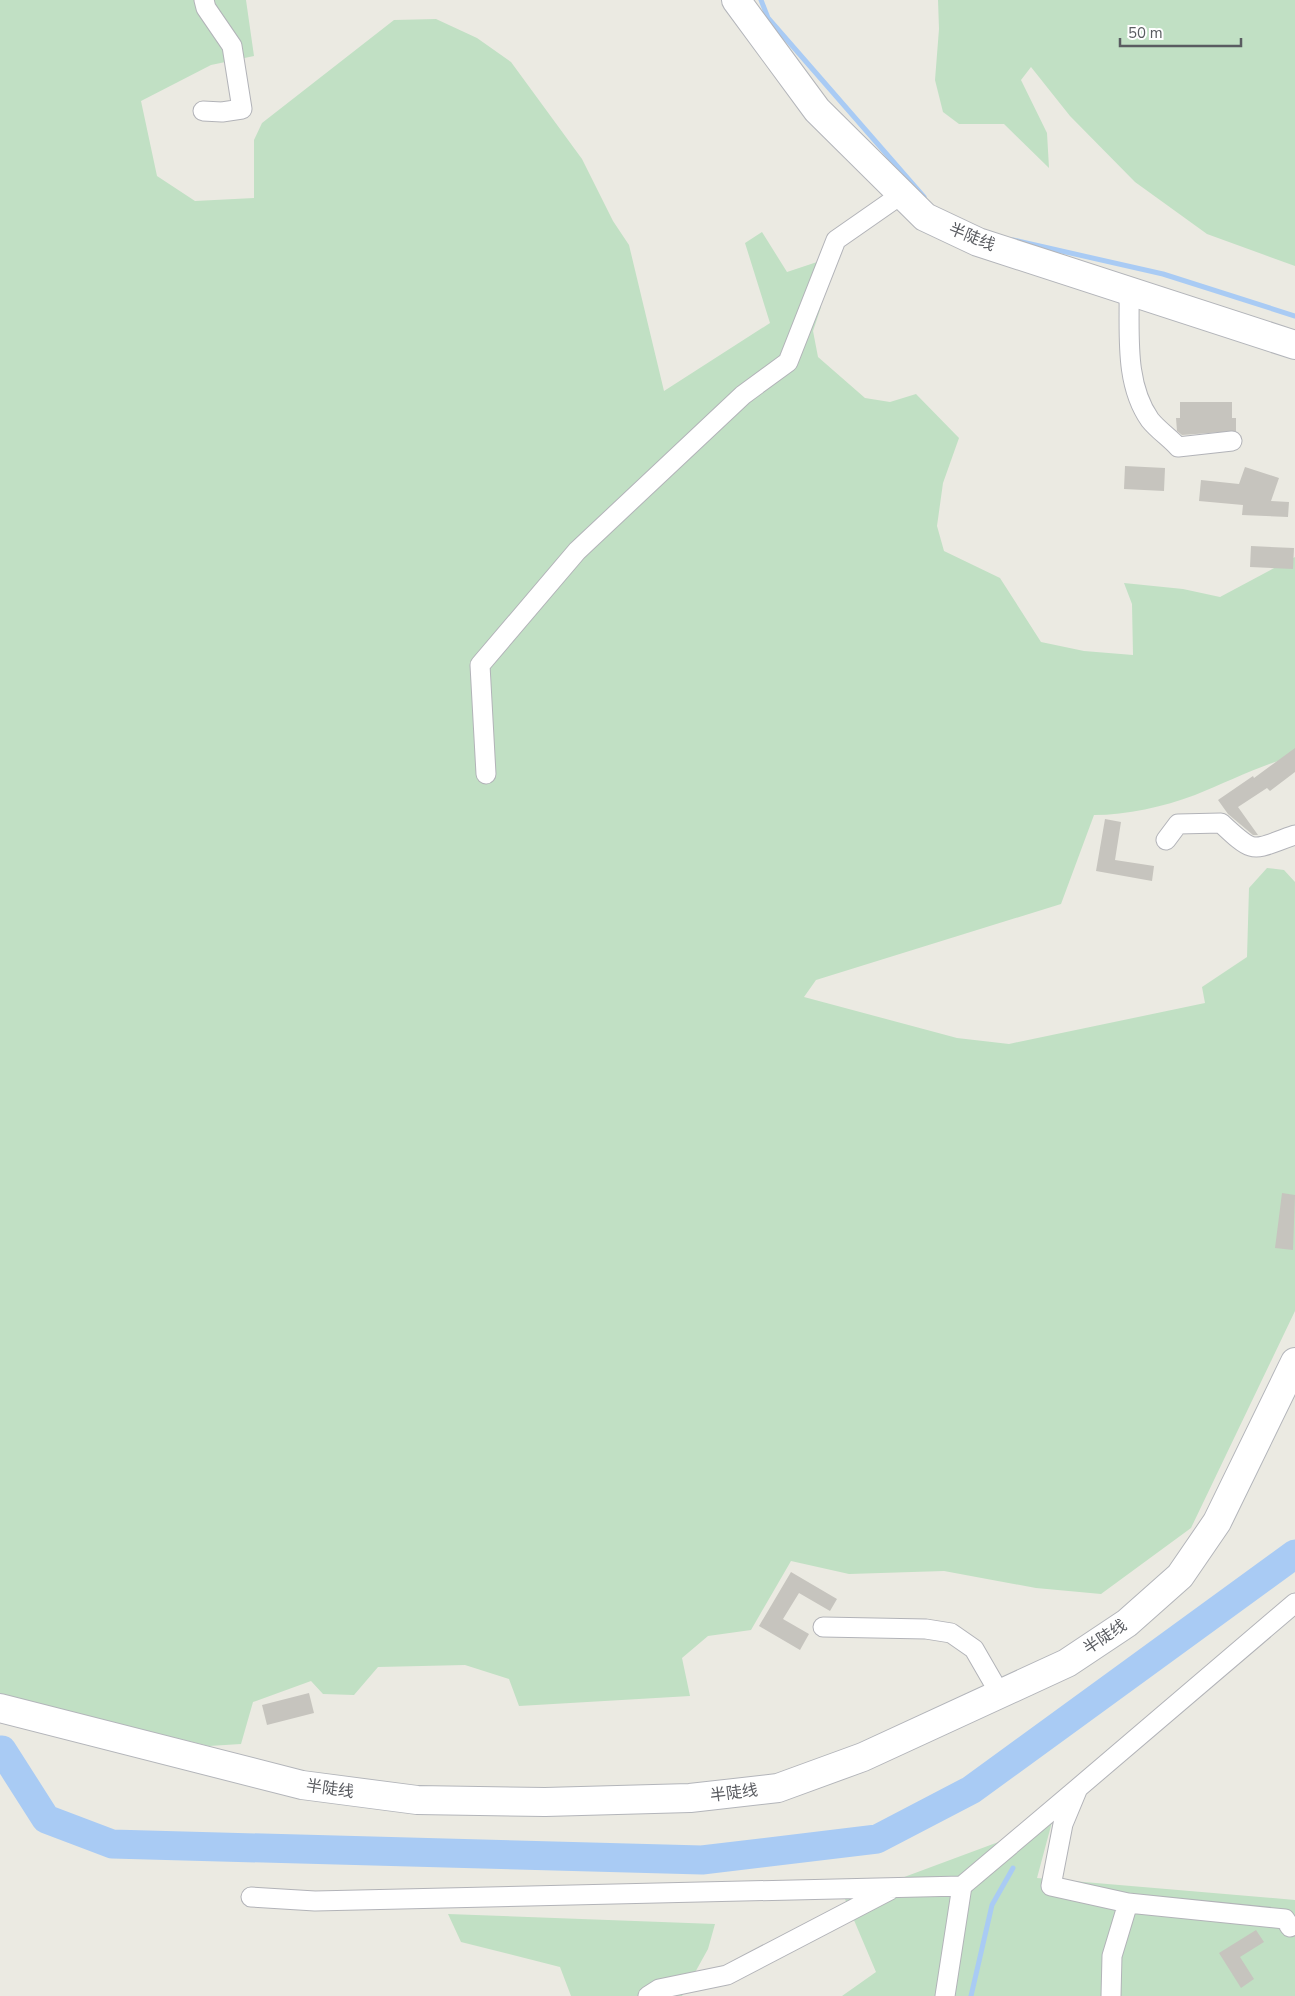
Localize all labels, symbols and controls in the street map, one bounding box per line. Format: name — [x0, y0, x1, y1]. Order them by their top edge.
scale bar — [1120, 15, 1241, 47]
text: 50 m — [1128, 23, 1163, 43]
street label: 半陡线 — [946, 218, 998, 256]
street label: 半陡线 — [1079, 1614, 1131, 1660]
street label: 半陡线 — [305, 1775, 355, 1803]
street label: 半陡线 — [709, 1779, 759, 1807]

